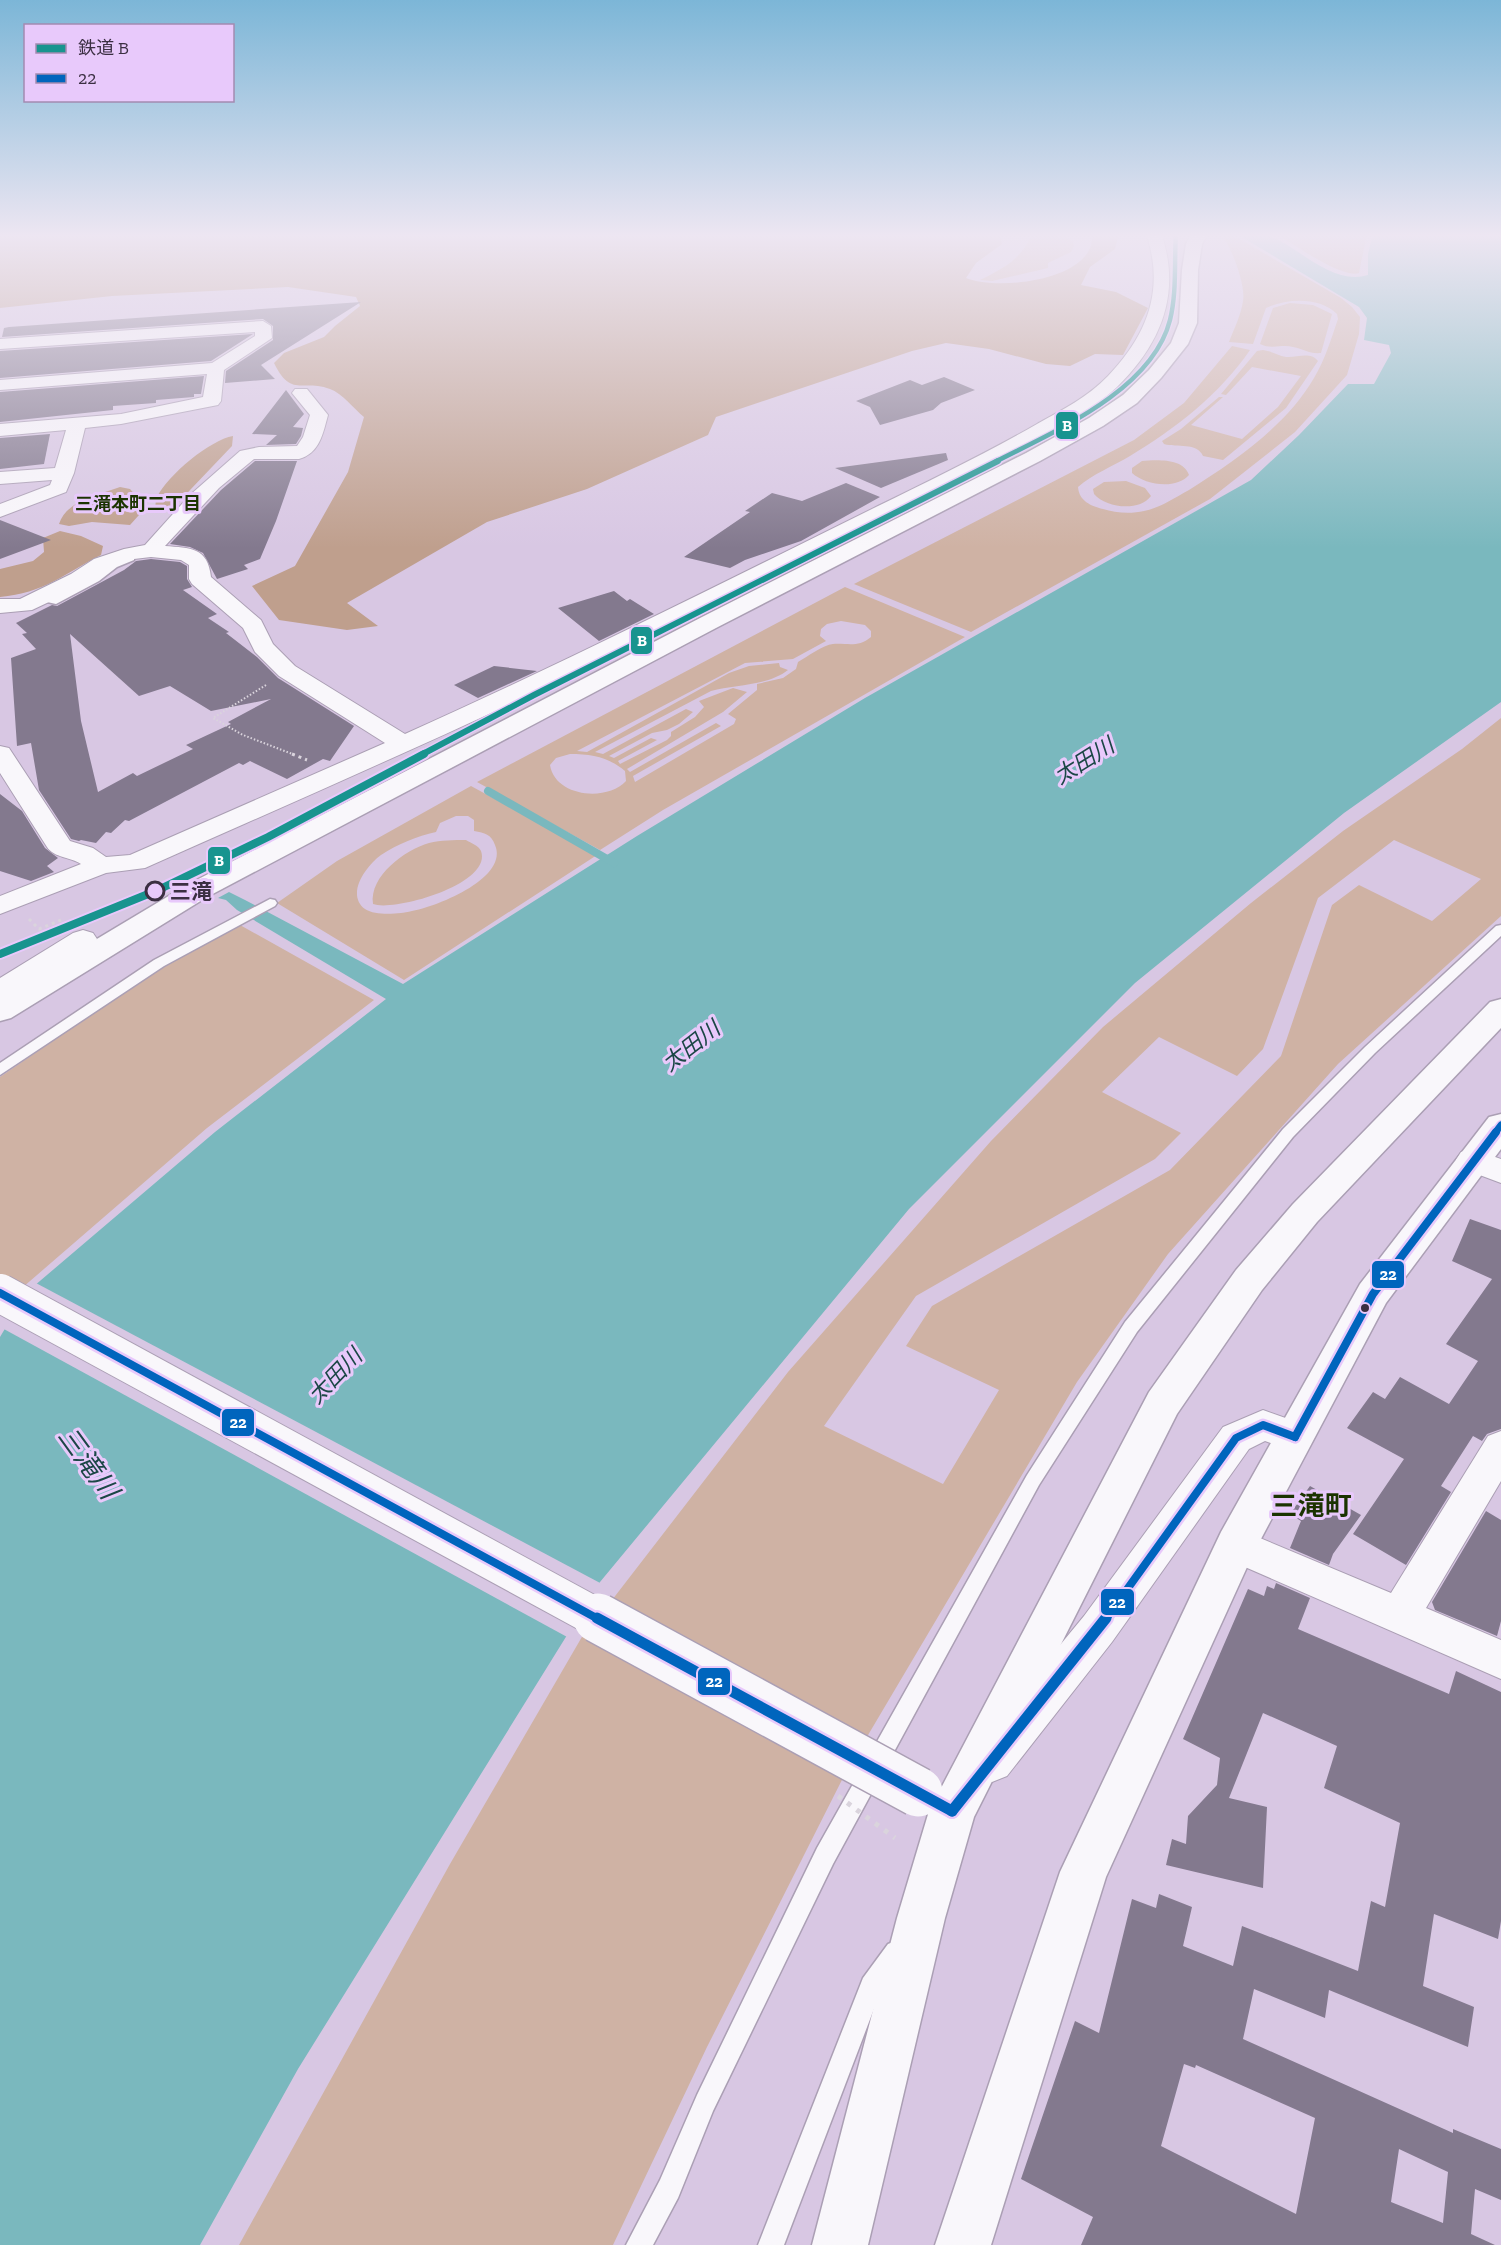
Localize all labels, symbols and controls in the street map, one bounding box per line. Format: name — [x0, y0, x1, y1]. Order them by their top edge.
legend — [24, 24, 234, 102]
text: 鉄道 B — [78, 37, 129, 59]
text: 22 — [78, 67, 97, 89]
line badge: B — [1055, 411, 1079, 440]
text: B — [1062, 416, 1072, 435]
district label: 三滝本町二丁目 — [75, 493, 201, 515]
line badge: B — [630, 626, 653, 655]
text: B — [637, 631, 647, 650]
water label: 太田川 — [1049, 731, 1121, 790]
line badge: B — [207, 846, 231, 875]
text: B — [214, 851, 224, 870]
place label: 三滝 — [170, 879, 212, 904]
marker: 三滝 — [145, 881, 165, 901]
water label: 太田川 — [657, 1014, 727, 1077]
line badge: 22 — [1371, 1260, 1405, 1289]
text: 22 — [1379, 1265, 1397, 1284]
unlabelled marker — [1359, 1302, 1371, 1314]
water label: 太田川 — [302, 1341, 369, 1409]
line badge: 22 — [221, 1408, 255, 1437]
text: 22 — [229, 1413, 247, 1432]
water label: 三滝川 — [51, 1421, 127, 1508]
district label: 三滝町 — [1271, 1490, 1352, 1522]
line badge: 22 — [1100, 1588, 1135, 1616]
text: 22 — [1108, 1593, 1126, 1612]
line badge: 22 — [697, 1667, 731, 1696]
text: 22 — [705, 1672, 723, 1691]

